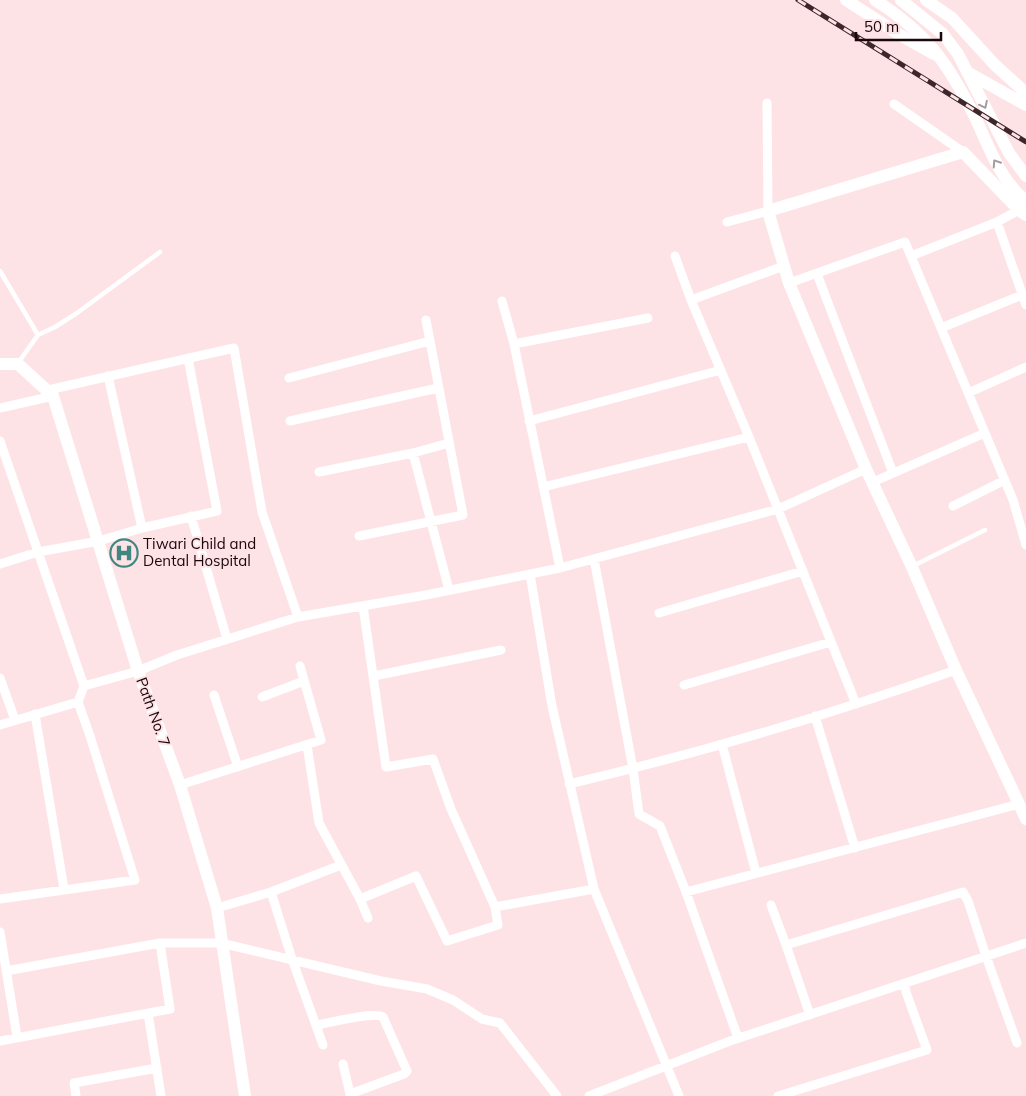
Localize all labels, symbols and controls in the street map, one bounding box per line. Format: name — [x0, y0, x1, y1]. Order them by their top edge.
scale bar — [856, 10, 941, 42]
text: 50 m — [864, 17, 899, 36]
one-way arrow — [978, 99, 988, 108]
one-way arrow — [993, 159, 1003, 168]
place label: Tiwari Child and Dental Hospital — [143, 534, 256, 570]
hospital icon: Tiwari Child and Dental Hospital — [109, 538, 139, 568]
street label: Path No. 7 — [132, 675, 175, 749]

